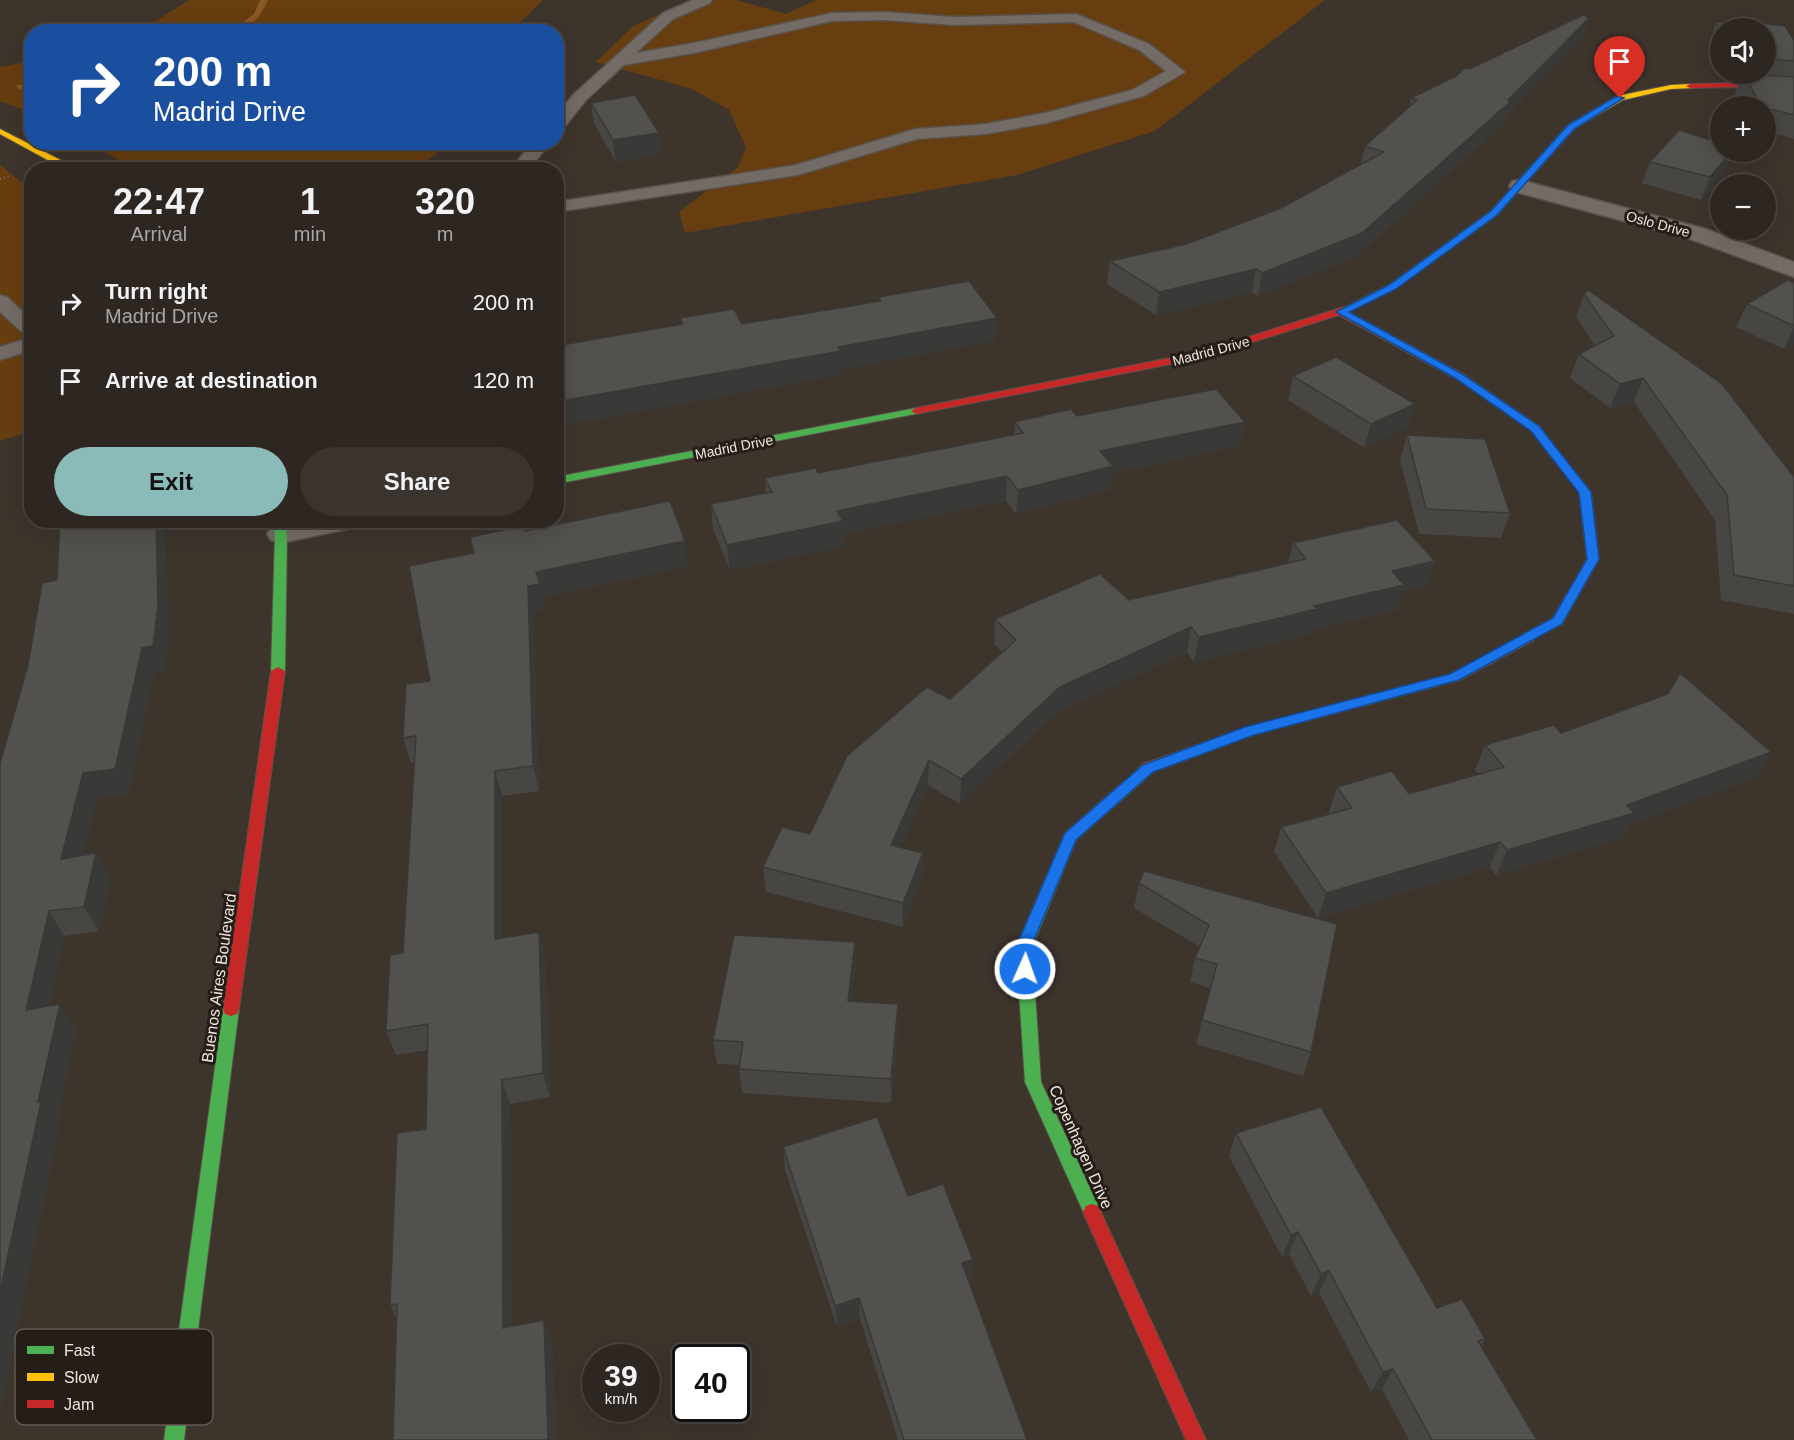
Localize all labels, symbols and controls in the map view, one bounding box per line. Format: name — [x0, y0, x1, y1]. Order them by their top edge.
map controls — [1710, 18, 1776, 240]
button: sound — [1710, 18, 1776, 84]
pin — [1594, 36, 1645, 98]
icon: arrive — [1603, 45, 1636, 78]
icon: right — [54, 48, 132, 126]
text: 200 m — [153, 48, 272, 95]
button: + — [1710, 96, 1776, 162]
text: Madrid Drive — [153, 97, 306, 127]
button: − — [1710, 174, 1776, 240]
text: 22:47 — [113, 181, 205, 222]
text: 1 — [300, 181, 320, 222]
text: 320 — [415, 181, 475, 222]
street label: Oslo Drive — [1624, 208, 1692, 240]
text: Arrival — [131, 223, 187, 245]
text: min — [294, 223, 326, 245]
text: m — [437, 223, 453, 245]
text: Turn right — [105, 279, 207, 304]
icon: right — [54, 287, 87, 320]
text: 200 m — [473, 290, 534, 315]
text: Madrid Drive — [105, 305, 218, 327]
street label: Madrid Drive — [1171, 333, 1252, 369]
icon: arrive — [54, 365, 87, 398]
text: Arrive at destination — [105, 368, 318, 393]
text: 120 m — [473, 368, 534, 393]
street label: Madrid Drive — [694, 432, 775, 462]
button: Exit — [54, 447, 288, 516]
button: Share — [300, 447, 534, 516]
street label: Buenos Aires Boulevard — [199, 892, 239, 1064]
position arrow — [993, 937, 1057, 1001]
street label: Copenhagen Drive — [1046, 1083, 1116, 1211]
legend — [15, 1329, 213, 1425]
text: Fast — [64, 1342, 96, 1359]
speed limit sign: 40 — [672, 1344, 750, 1422]
text: 39 — [604, 1359, 638, 1392]
text: Slow — [64, 1369, 99, 1386]
text: km/h — [605, 1390, 637, 1407]
text: Jam — [64, 1396, 94, 1413]

